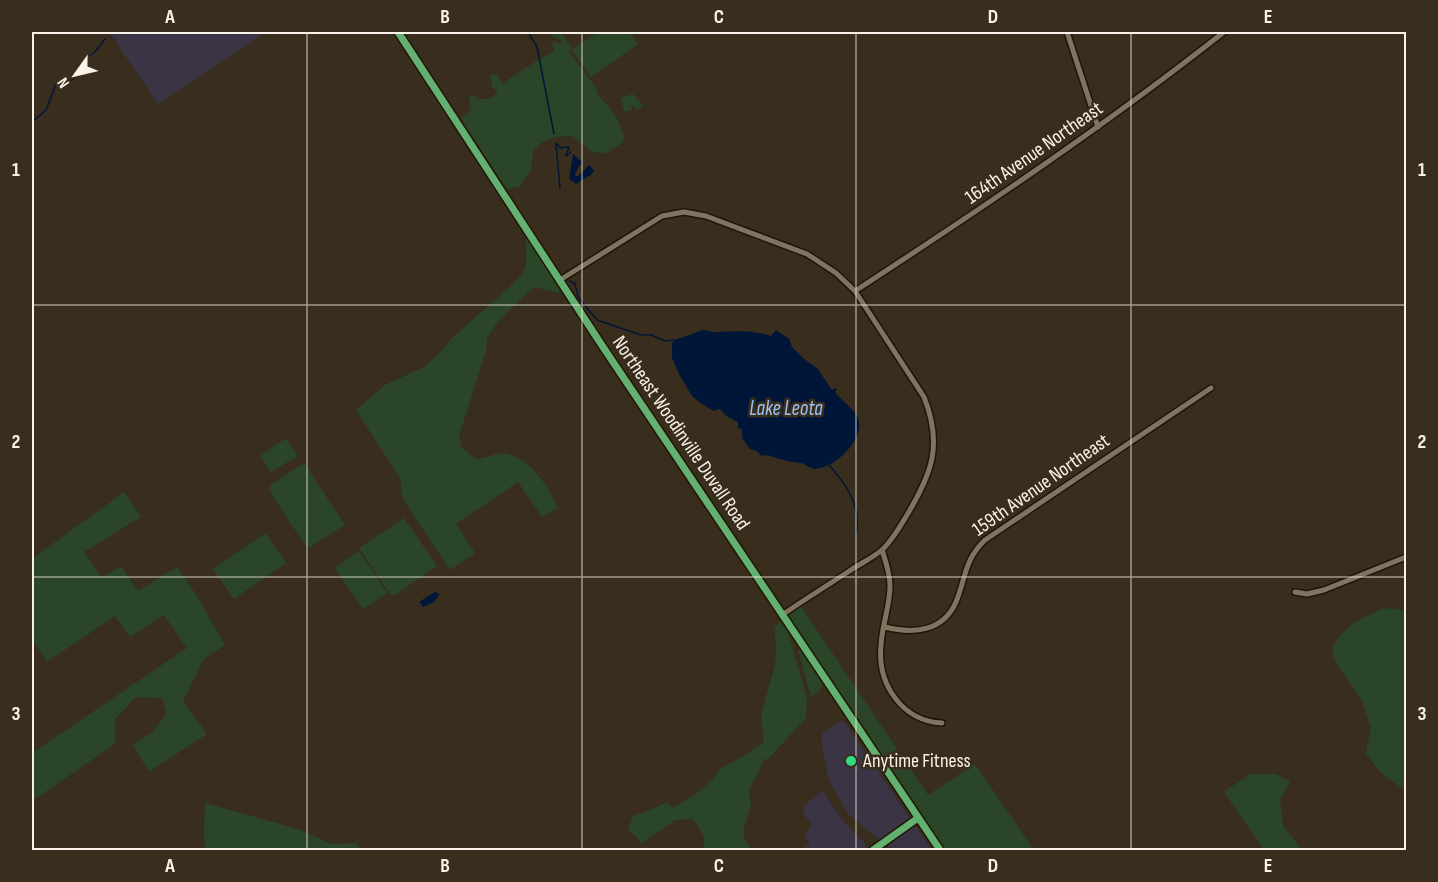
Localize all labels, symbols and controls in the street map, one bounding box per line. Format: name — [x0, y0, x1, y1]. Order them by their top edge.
text: A — [164, 5, 175, 29]
text: B — [440, 5, 450, 29]
text: C — [714, 5, 724, 29]
text: D — [988, 5, 998, 29]
text: E — [1264, 5, 1272, 29]
north arrow — [45, 45, 105, 105]
text: N — [54, 74, 74, 91]
street label: 164th Avenue Northeast — [961, 97, 1107, 209]
text: 1 — [12, 158, 20, 182]
text: 1 — [1418, 158, 1426, 182]
street label: Northeast Woodinville Duvall Road — [607, 332, 755, 534]
water label: Lake Leota — [749, 396, 823, 421]
street label: 159th Avenue Northeast — [968, 429, 1114, 541]
text: 2 — [12, 430, 20, 454]
text: 2 — [1418, 430, 1426, 454]
text: 3 — [12, 702, 21, 726]
text: 3 — [1418, 702, 1427, 726]
place label: Anytime Fitness — [862, 749, 971, 773]
marker: Anytime Fitness — [844, 754, 858, 768]
text: A — [164, 854, 175, 878]
text: B — [440, 854, 450, 878]
text: C — [714, 854, 724, 878]
text: D — [988, 854, 998, 878]
text: E — [1264, 854, 1272, 878]

